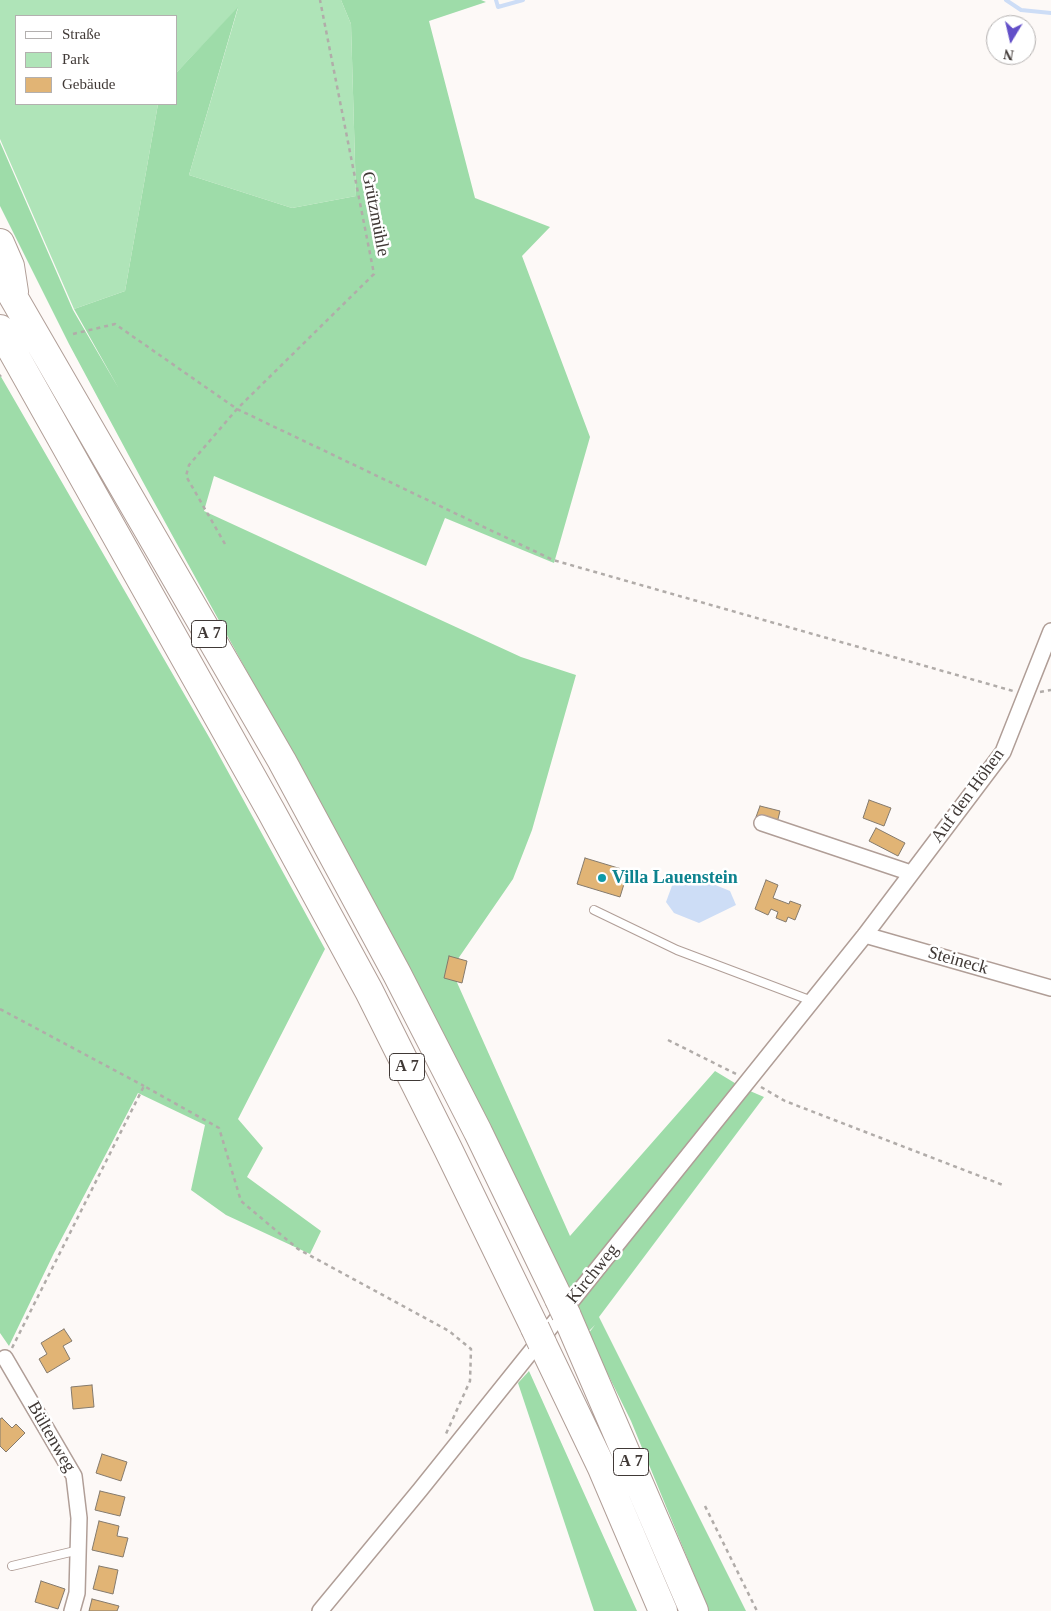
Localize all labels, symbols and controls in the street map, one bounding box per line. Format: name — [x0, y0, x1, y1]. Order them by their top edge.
legend — [15, 15, 178, 105]
north arrow — [986, 15, 1036, 65]
text: Straße — [62, 26, 100, 42]
text: N — [1003, 46, 1015, 63]
text: Park — [62, 51, 90, 67]
text: Gebäude — [62, 76, 115, 92]
street label: Grützmühle — [356, 170, 394, 258]
road number: A 7 — [192, 620, 226, 648]
street label: Auf den Höhen — [927, 745, 1009, 847]
place label: Villa Lauenstein — [612, 867, 738, 889]
marker: Villa Lauenstein — [596, 872, 608, 884]
street label: Steineck — [925, 942, 991, 980]
road number: A 7 — [390, 1054, 424, 1080]
street label: Kirchweg — [562, 1240, 624, 1308]
street label: Bültenweg — [22, 1398, 80, 1476]
road number: A 7 — [614, 1448, 648, 1475]

